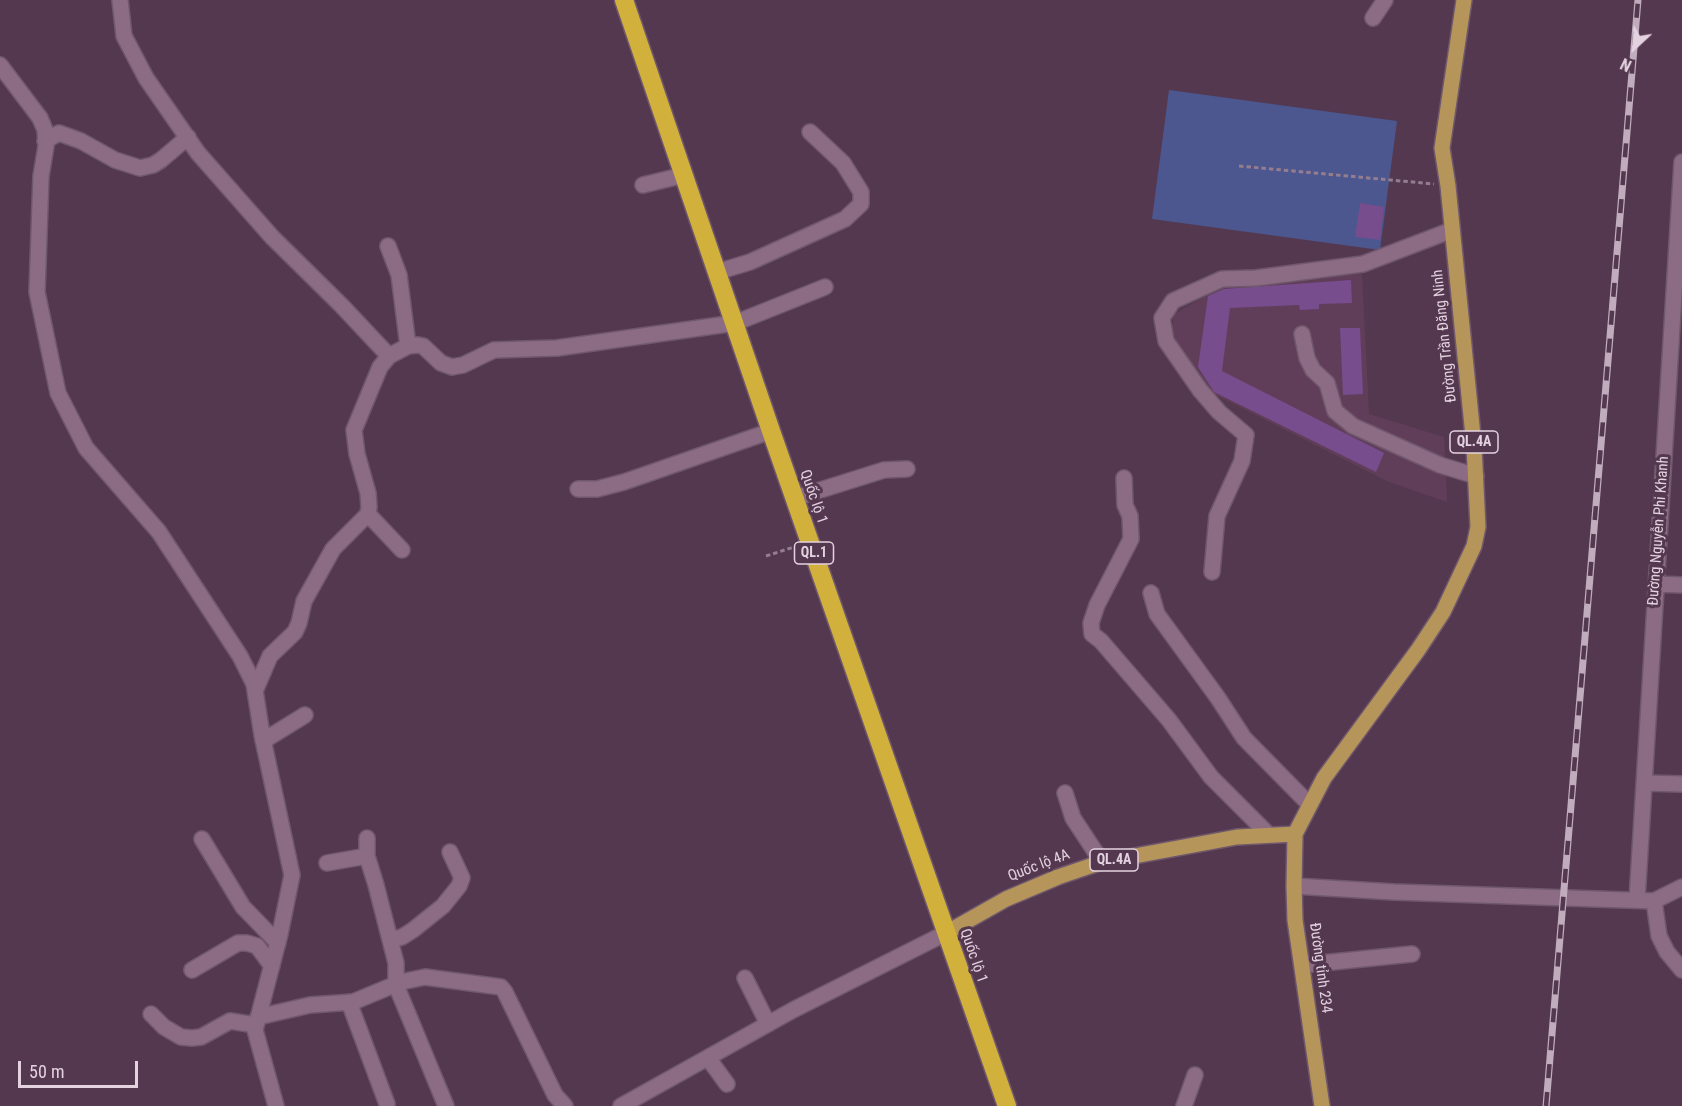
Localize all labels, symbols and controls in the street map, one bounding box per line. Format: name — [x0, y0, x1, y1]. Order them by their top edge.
north arrow — [1604, 18, 1664, 78]
text: N — [1617, 54, 1634, 75]
street label: Đường Trần Đăng Ninh — [1429, 269, 1461, 403]
road number: QL.4A — [1450, 431, 1498, 453]
street label: Đường Nguyễn Phi Khanh — [1645, 456, 1673, 606]
street label: Quốc lộ 1 — [795, 468, 831, 526]
road number: QL.1 — [794, 542, 834, 564]
street label: Quốc lộ 4A — [1006, 846, 1072, 886]
road number: QL.4A — [1090, 849, 1138, 871]
street label: Đường tỉnh 234 — [1305, 922, 1335, 1014]
street label: Quốc lộ 1 — [955, 927, 991, 985]
scale bar — [21, 1049, 141, 1087]
text: 50 m — [29, 1061, 64, 1082]

